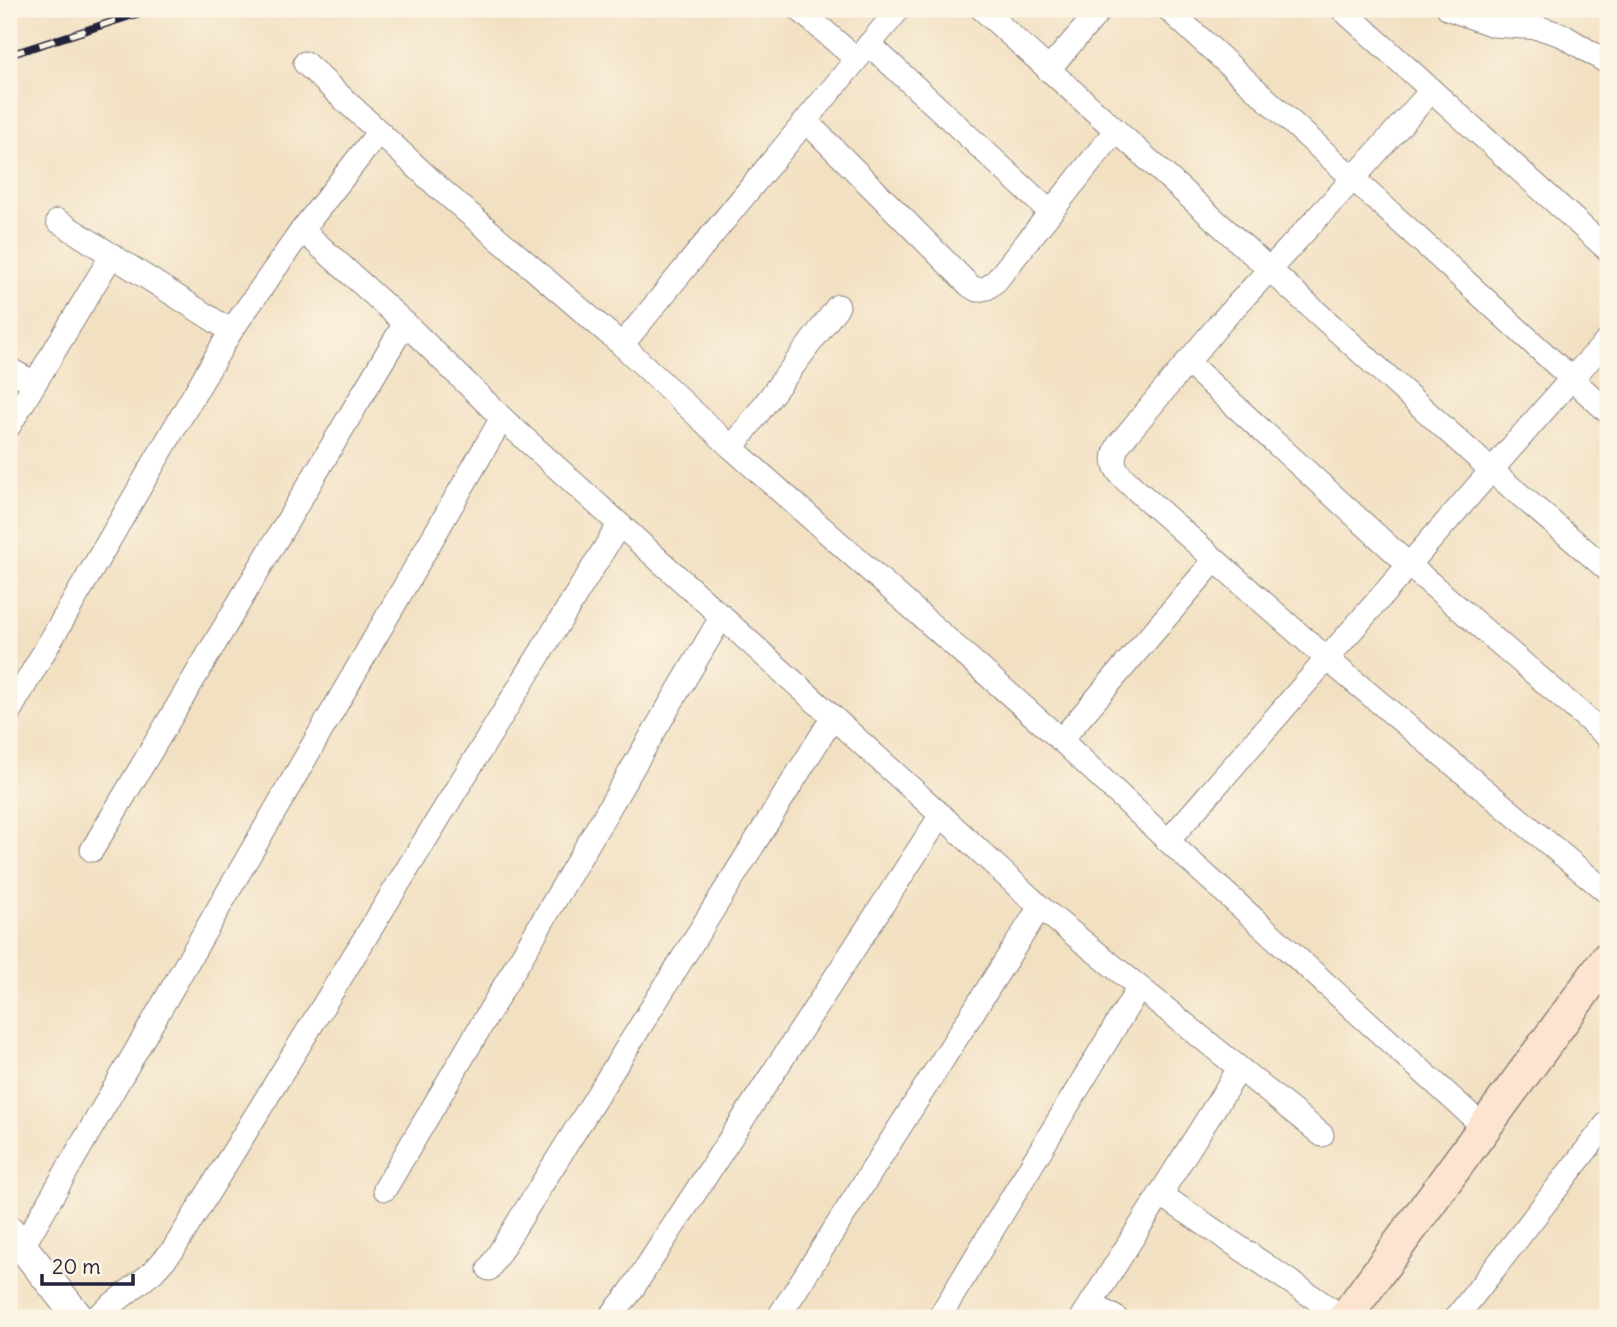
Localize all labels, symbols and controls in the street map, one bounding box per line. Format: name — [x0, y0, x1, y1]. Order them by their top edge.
scale bar — [42, 1243, 133, 1287]
text: 20 m — [52, 1253, 101, 1280]

